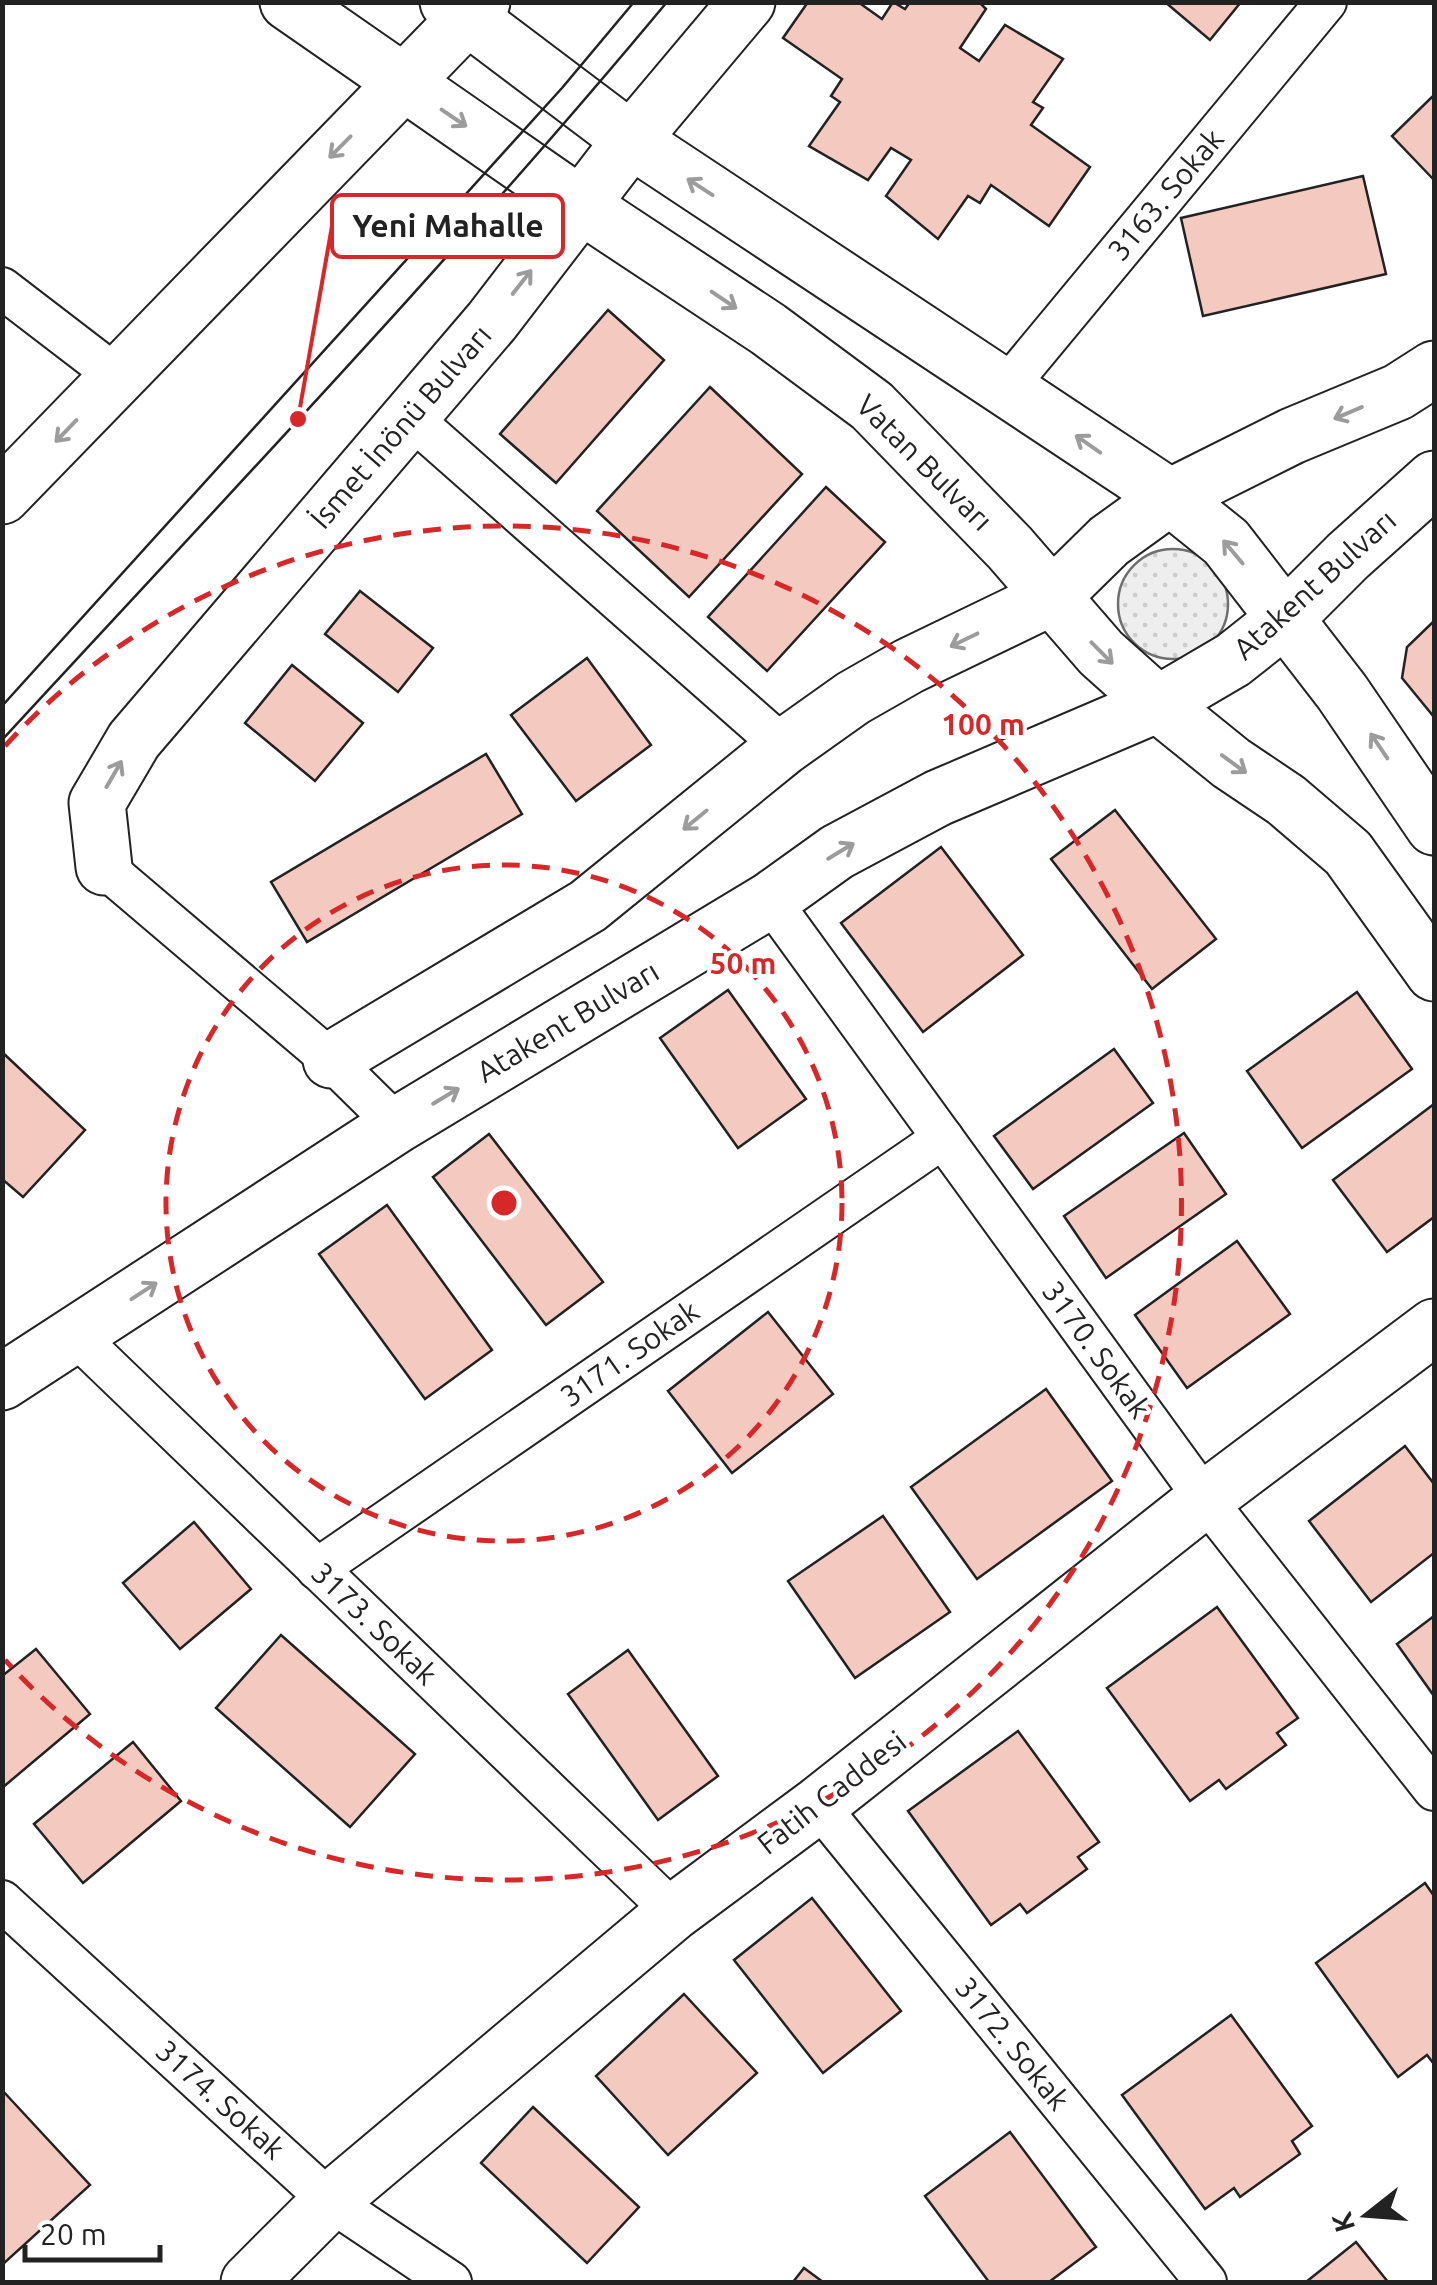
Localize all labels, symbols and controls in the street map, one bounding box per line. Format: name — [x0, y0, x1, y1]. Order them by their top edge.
one-way arrow — [440, 108, 468, 129]
street label: 3163. Sokak — [1101, 122, 1230, 267]
one-way arrow — [328, 134, 352, 158]
one-way arrow — [687, 177, 715, 198]
callout: Yeni Mahalle — [332, 195, 563, 257]
text: Yeni Mahalle — [352, 207, 544, 243]
one-way arrow — [511, 270, 533, 296]
one-way arrow — [709, 289, 737, 310]
street label: İsmet İnönü Bulvarı — [303, 318, 498, 535]
street label: Vatan Bulvarı — [850, 387, 1000, 537]
one-way arrow — [1333, 405, 1363, 423]
one-way arrow — [54, 419, 78, 443]
one-way arrow — [1074, 434, 1102, 455]
street label: Atakent Bulvarı — [1226, 503, 1402, 666]
one-way arrow — [1222, 540, 1245, 565]
one-way arrow — [949, 631, 979, 650]
one-way arrow — [1090, 641, 1114, 665]
text: 100 m — [941, 707, 1025, 741]
one-way arrow — [1369, 733, 1390, 761]
one-way arrow — [1220, 754, 1248, 775]
one-way arrow — [104, 760, 124, 789]
one-way arrow — [682, 808, 708, 830]
one-way arrow — [826, 841, 855, 861]
text: 50 m — [710, 946, 776, 980]
street label: Atakent Bulvarı — [470, 953, 665, 1089]
one-way arrow — [431, 1086, 460, 1106]
centre of rings — [486, 1185, 522, 1221]
street label: 3170. Sokak — [1036, 1274, 1158, 1424]
one-way arrow — [129, 1281, 157, 1302]
street label: 3171. Sokak — [554, 1293, 705, 1413]
street label: 3173. Sokak — [305, 1555, 444, 1691]
street label: Fatih Caddesi — [750, 1724, 912, 1861]
street label: 3172. Sokak — [949, 1970, 1077, 2117]
street label: 3174. Sokak — [150, 2033, 292, 2166]
north arrow — [1317, 2165, 1417, 2265]
scale bar — [25, 2200, 160, 2262]
text: K — [1325, 2209, 1360, 2236]
text: 20 m — [40, 2217, 107, 2251]

